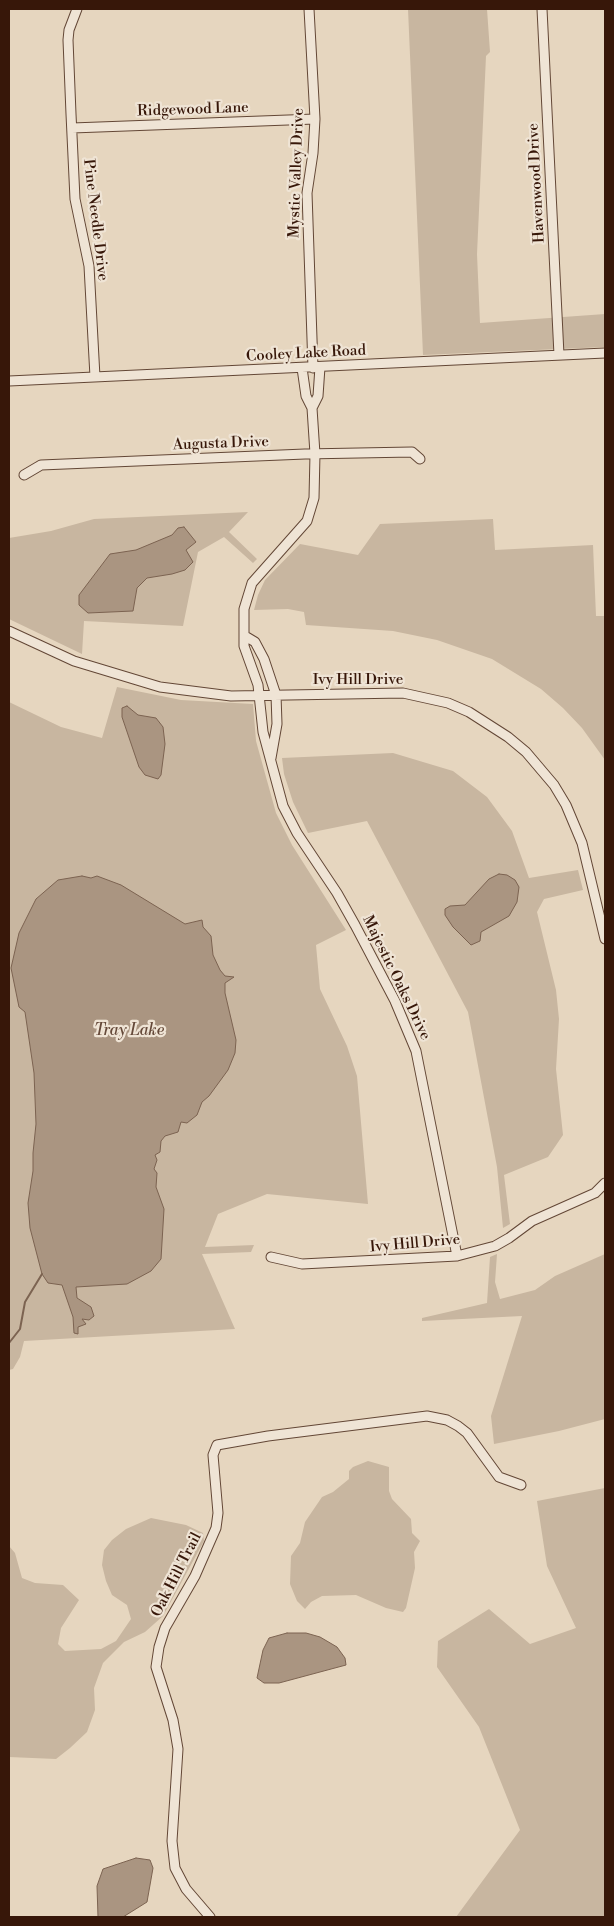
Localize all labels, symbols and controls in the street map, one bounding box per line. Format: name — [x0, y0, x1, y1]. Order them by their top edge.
street label: Ridgewood Lane — [137, 99, 249, 121]
street label: Mystic Valley Drive — [286, 108, 308, 238]
street label: Havenwood Drive — [525, 123, 549, 243]
street label: Pine Needle Drive — [79, 158, 111, 282]
street label: Cooley Lake Road — [246, 342, 366, 366]
street label: Augusta Drive — [173, 433, 269, 455]
street label: Ivy Hill Drive — [313, 671, 403, 689]
street label: Majestic Oaks Drive — [358, 913, 434, 1043]
water label: Tray Lake — [94, 1021, 164, 1041]
street label: Ivy Hill Drive — [369, 1231, 461, 1257]
street label: Oak Hill Trail — [148, 1530, 206, 1620]

